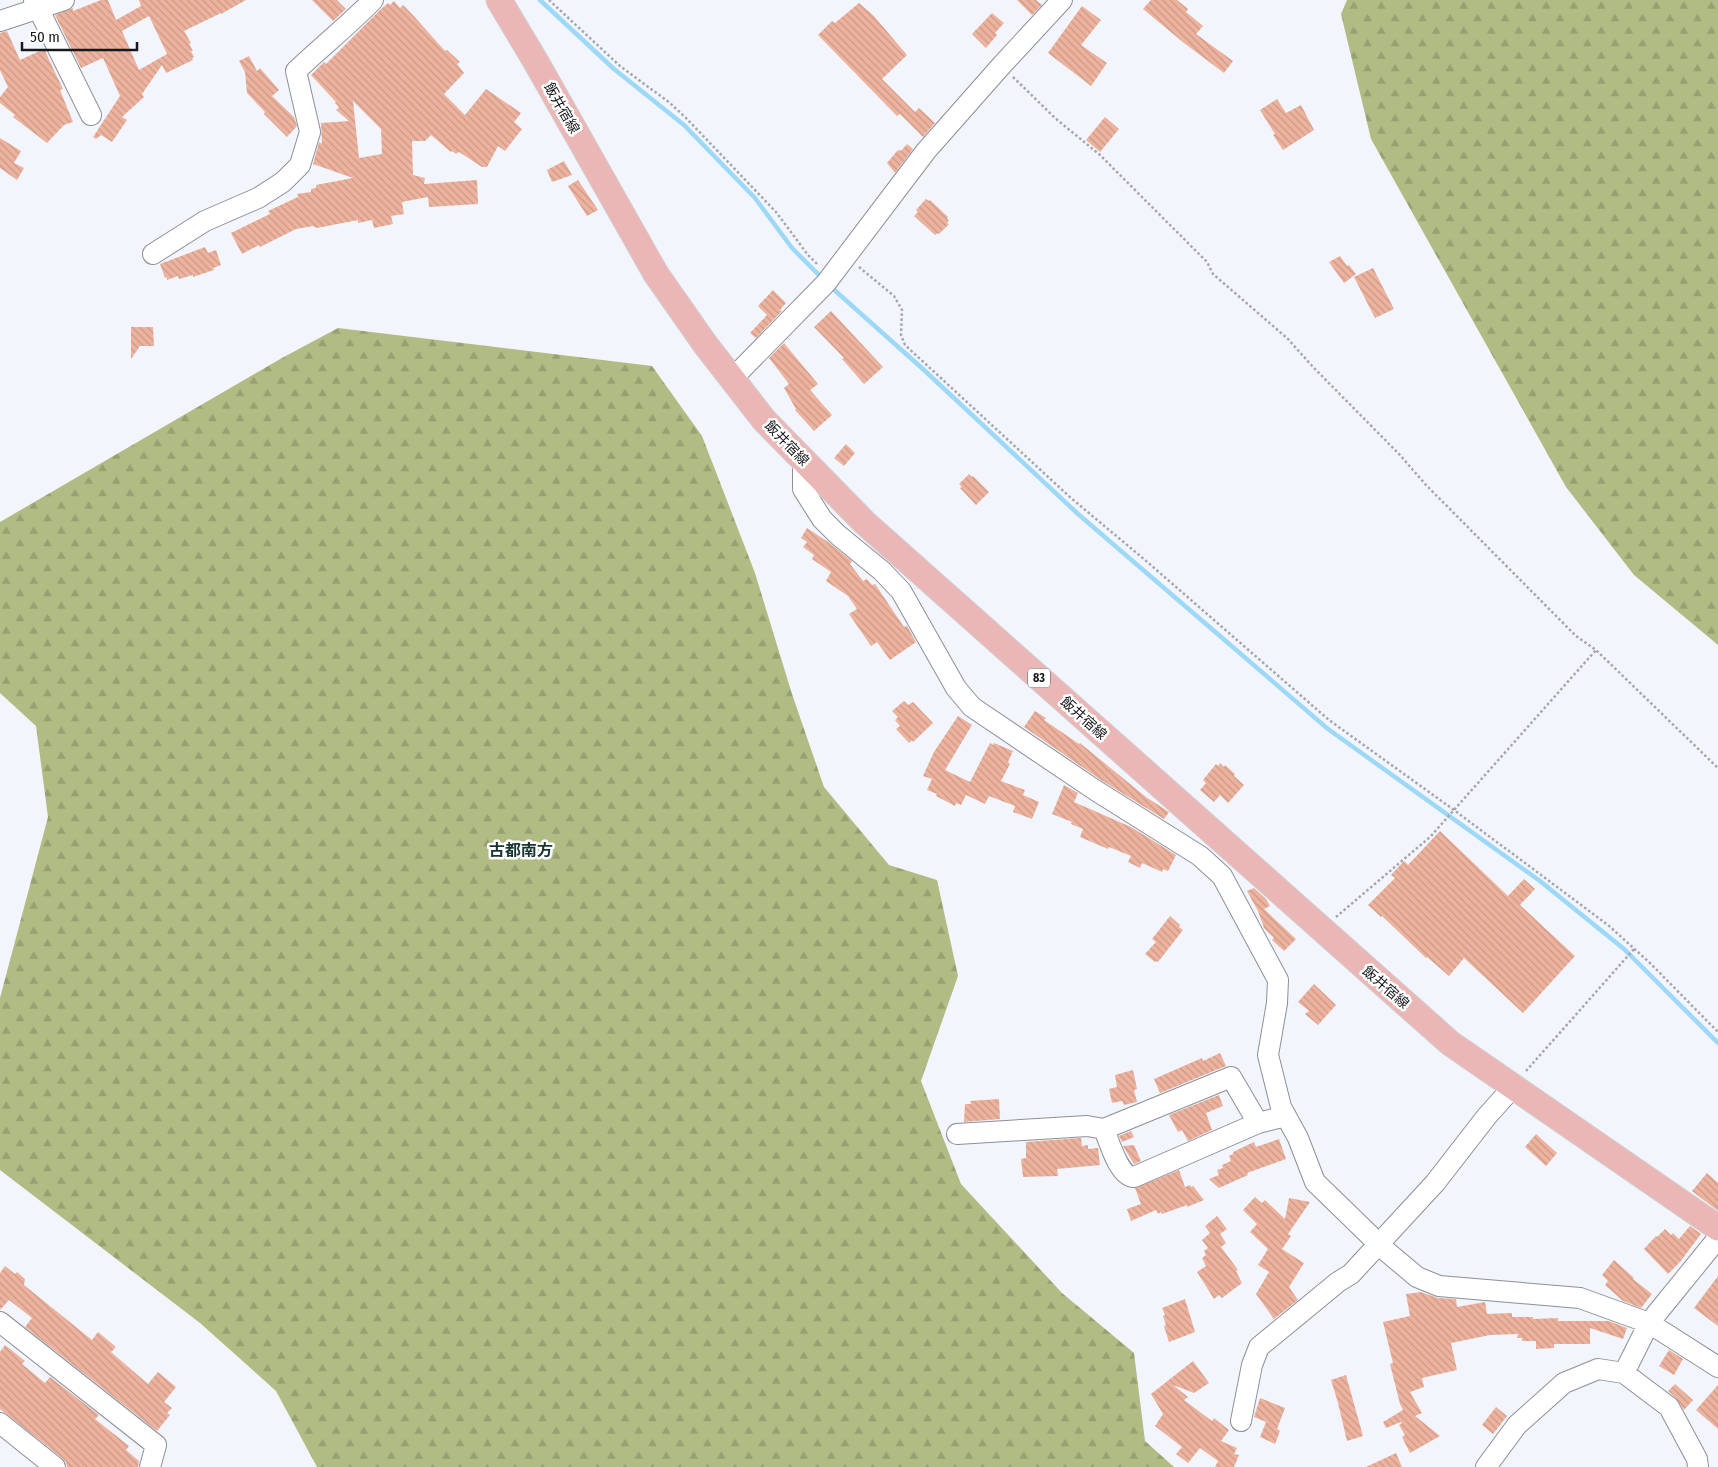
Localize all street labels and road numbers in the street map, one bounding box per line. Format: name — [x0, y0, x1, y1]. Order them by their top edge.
street label: 飯井宿線 — [540, 80, 583, 137]
street label: 飯井宿線 — [761, 417, 812, 469]
road number: 83 — [1028, 668, 1050, 688]
street label: 飯井宿線 — [1057, 693, 1110, 743]
street label: 飯井宿線 — [1359, 963, 1412, 1012]

